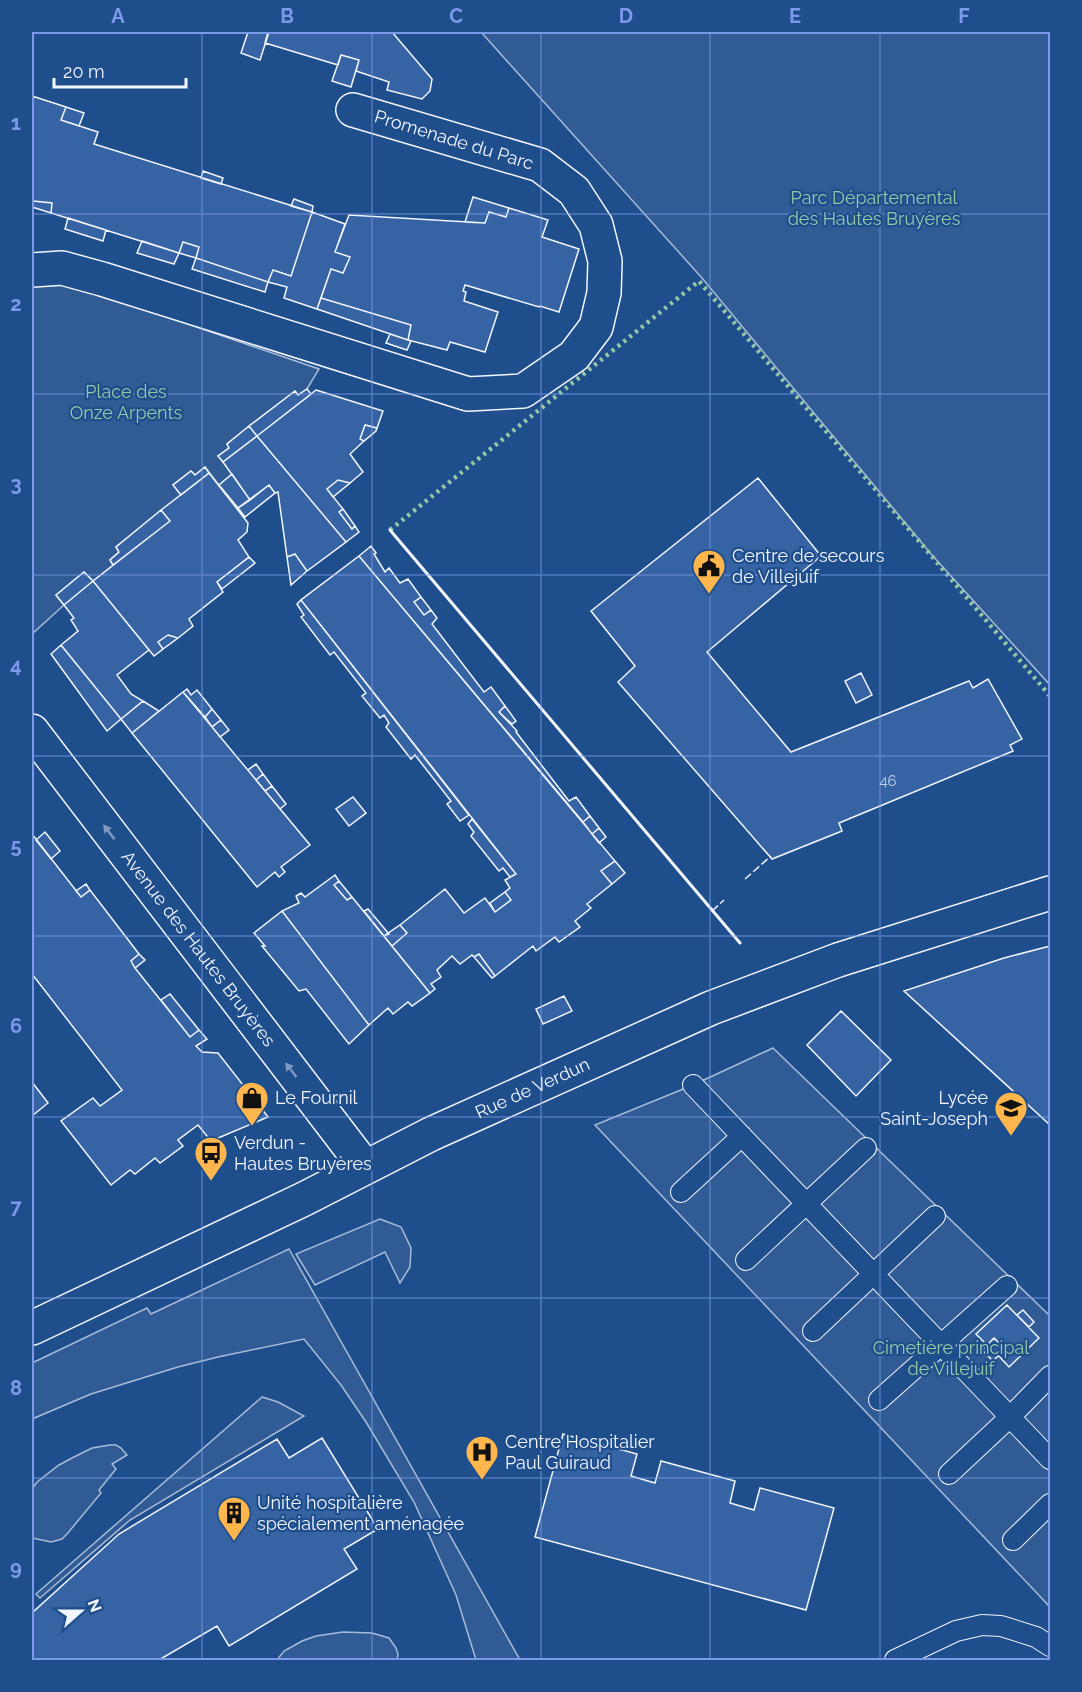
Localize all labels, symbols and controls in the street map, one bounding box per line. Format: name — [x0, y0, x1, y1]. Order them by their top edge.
text: A — [111, 4, 125, 28]
text: B — [280, 4, 294, 28]
text: C — [449, 4, 463, 28]
text: D — [619, 4, 633, 28]
text: E — [789, 4, 801, 28]
text: F — [958, 4, 970, 28]
scale bar — [54, 51, 186, 89]
text: 20 m — [63, 61, 105, 82]
street label: Promenade du Parc — [372, 105, 536, 174]
text: 1 — [11, 111, 21, 135]
park label: Parc Départemental des Hautes Bruyères — [788, 187, 961, 229]
text: 2 — [10, 292, 22, 316]
park label: Place des Onze Arpents — [70, 381, 183, 423]
text: 3 — [10, 472, 22, 496]
place label: Centre de secours de Villejuif — [732, 545, 885, 587]
public building icon: Centre de secours de Villejuif — [691, 548, 727, 595]
text: 4 — [10, 653, 22, 677]
house number: 46 — [879, 772, 897, 790]
one-way arrow — [102, 824, 115, 840]
text: 5 — [10, 834, 22, 858]
street label: Avenue des Hautes Bruyères — [117, 846, 280, 1051]
text: 6 — [10, 1014, 22, 1038]
street label: Rue de Verdun — [472, 1053, 593, 1123]
one-way arrow — [285, 1063, 297, 1079]
shop icon: Le Fournil — [234, 1080, 270, 1127]
place label: Le Fournil — [275, 1087, 358, 1108]
place label: Lycée Saint-Joseph — [880, 1087, 988, 1129]
school or university icon: Lycée Saint-Joseph — [993, 1090, 1029, 1137]
place label: Verdun - Hautes Bruyères — [234, 1132, 372, 1174]
bus stop icon: Verdun - Hautes Bruyères — [193, 1135, 229, 1182]
text: 7 — [10, 1195, 22, 1219]
park label: Cimetière principal de Villejuif — [873, 1337, 1029, 1379]
text: 8 — [10, 1376, 22, 1400]
place label: Centre Hospitalier Paul Guiraud — [505, 1431, 655, 1473]
hospital icon: Centre Hospitalier Paul Guiraud — [464, 1434, 500, 1481]
place label: Unité hospitalière spécialement aménagée — [257, 1492, 464, 1534]
building icon: Unité hospitalière spécialement aménagée — [216, 1495, 252, 1542]
text: 9 — [10, 1556, 22, 1580]
north arrow — [51, 1581, 111, 1641]
text: N — [83, 1597, 106, 1615]

